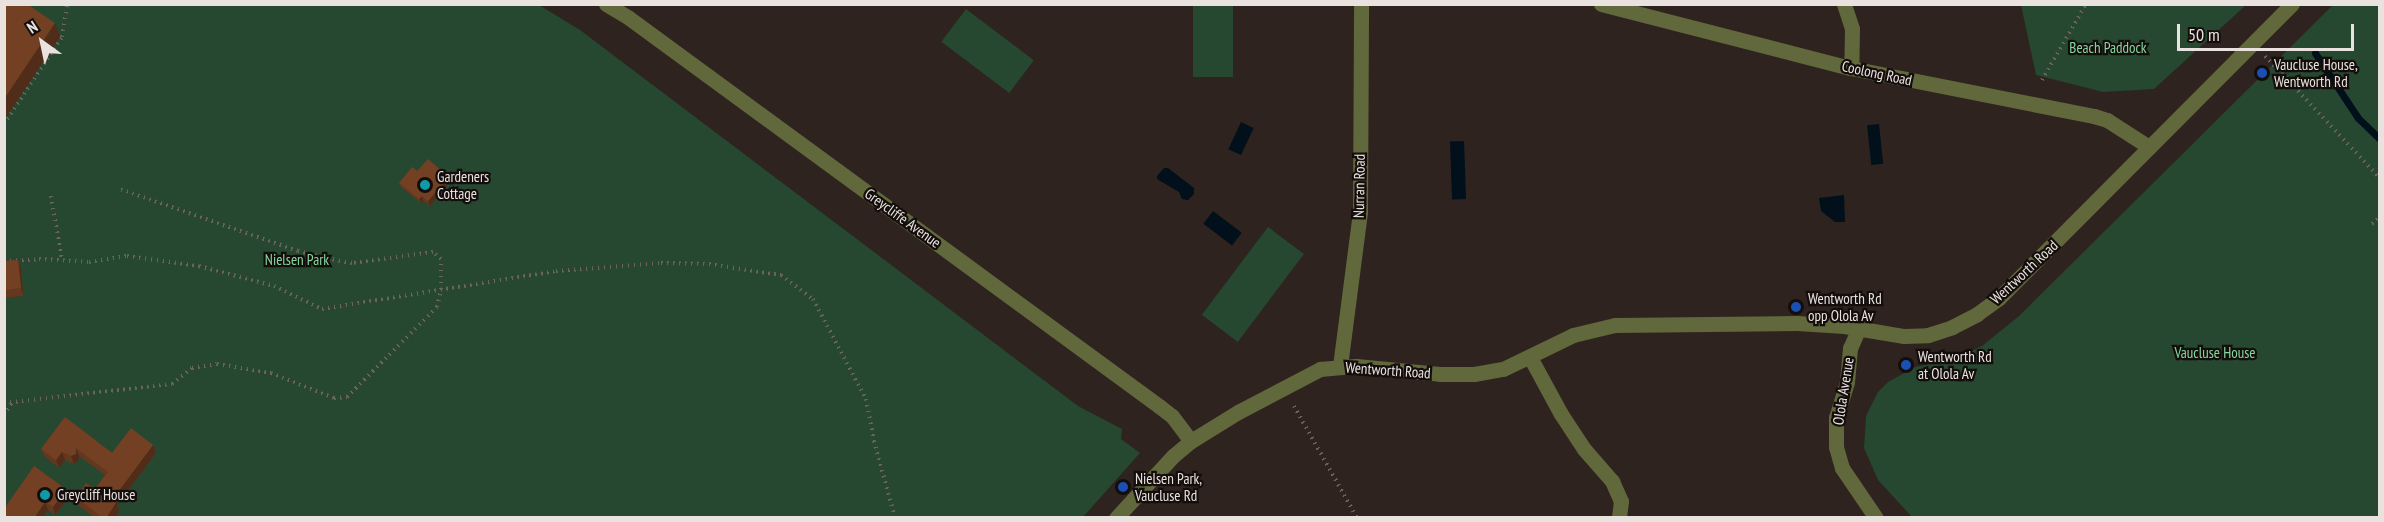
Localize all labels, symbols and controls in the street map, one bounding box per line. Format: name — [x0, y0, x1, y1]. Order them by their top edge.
north arrow — [12, 12, 72, 72]
scale bar — [2180, 12, 2357, 50]
text: N — [23, 16, 41, 38]
text: 50 m — [2188, 23, 2220, 46]
park label: Beach Paddock — [2069, 39, 2147, 57]
place label: Vaucluse House, Wentworth Rd — [2274, 55, 2358, 90]
street label: Coolong Road — [1840, 57, 1914, 89]
marker: Vaucluse House, Wentworth Rd — [2255, 66, 2269, 80]
street label: Nurran Road — [1349, 154, 1369, 218]
place label: Gardeners Cottage — [437, 167, 489, 202]
marker: Gardeners Cottage — [418, 178, 432, 192]
street label: Greycliffe Avenue — [861, 184, 945, 252]
street label: Wentworth Road — [1987, 236, 2061, 308]
park label: Nielsen Park — [265, 251, 329, 269]
place label: Wentworth Rd opp Olola Av — [1808, 289, 1882, 324]
marker: Wentworth Rd opp Olola Av — [1789, 300, 1803, 314]
park label: Vaucluse House — [2175, 344, 2255, 362]
place label: Wentworth Rd at Olola Av — [1918, 347, 1992, 382]
street label: Olola Avenue — [1829, 356, 1857, 426]
street label: Wentworth Road — [1345, 358, 1431, 382]
marker: Wentworth Rd at Olola Av — [1899, 358, 1913, 372]
place label: Nielsen Park, Vaucluse Rd — [1135, 469, 1202, 504]
marker: Nielsen Park, Vaucluse Rd — [1116, 480, 1130, 494]
place label: Greycliff House — [57, 486, 135, 504]
marker: Greycliff House — [38, 488, 52, 502]

